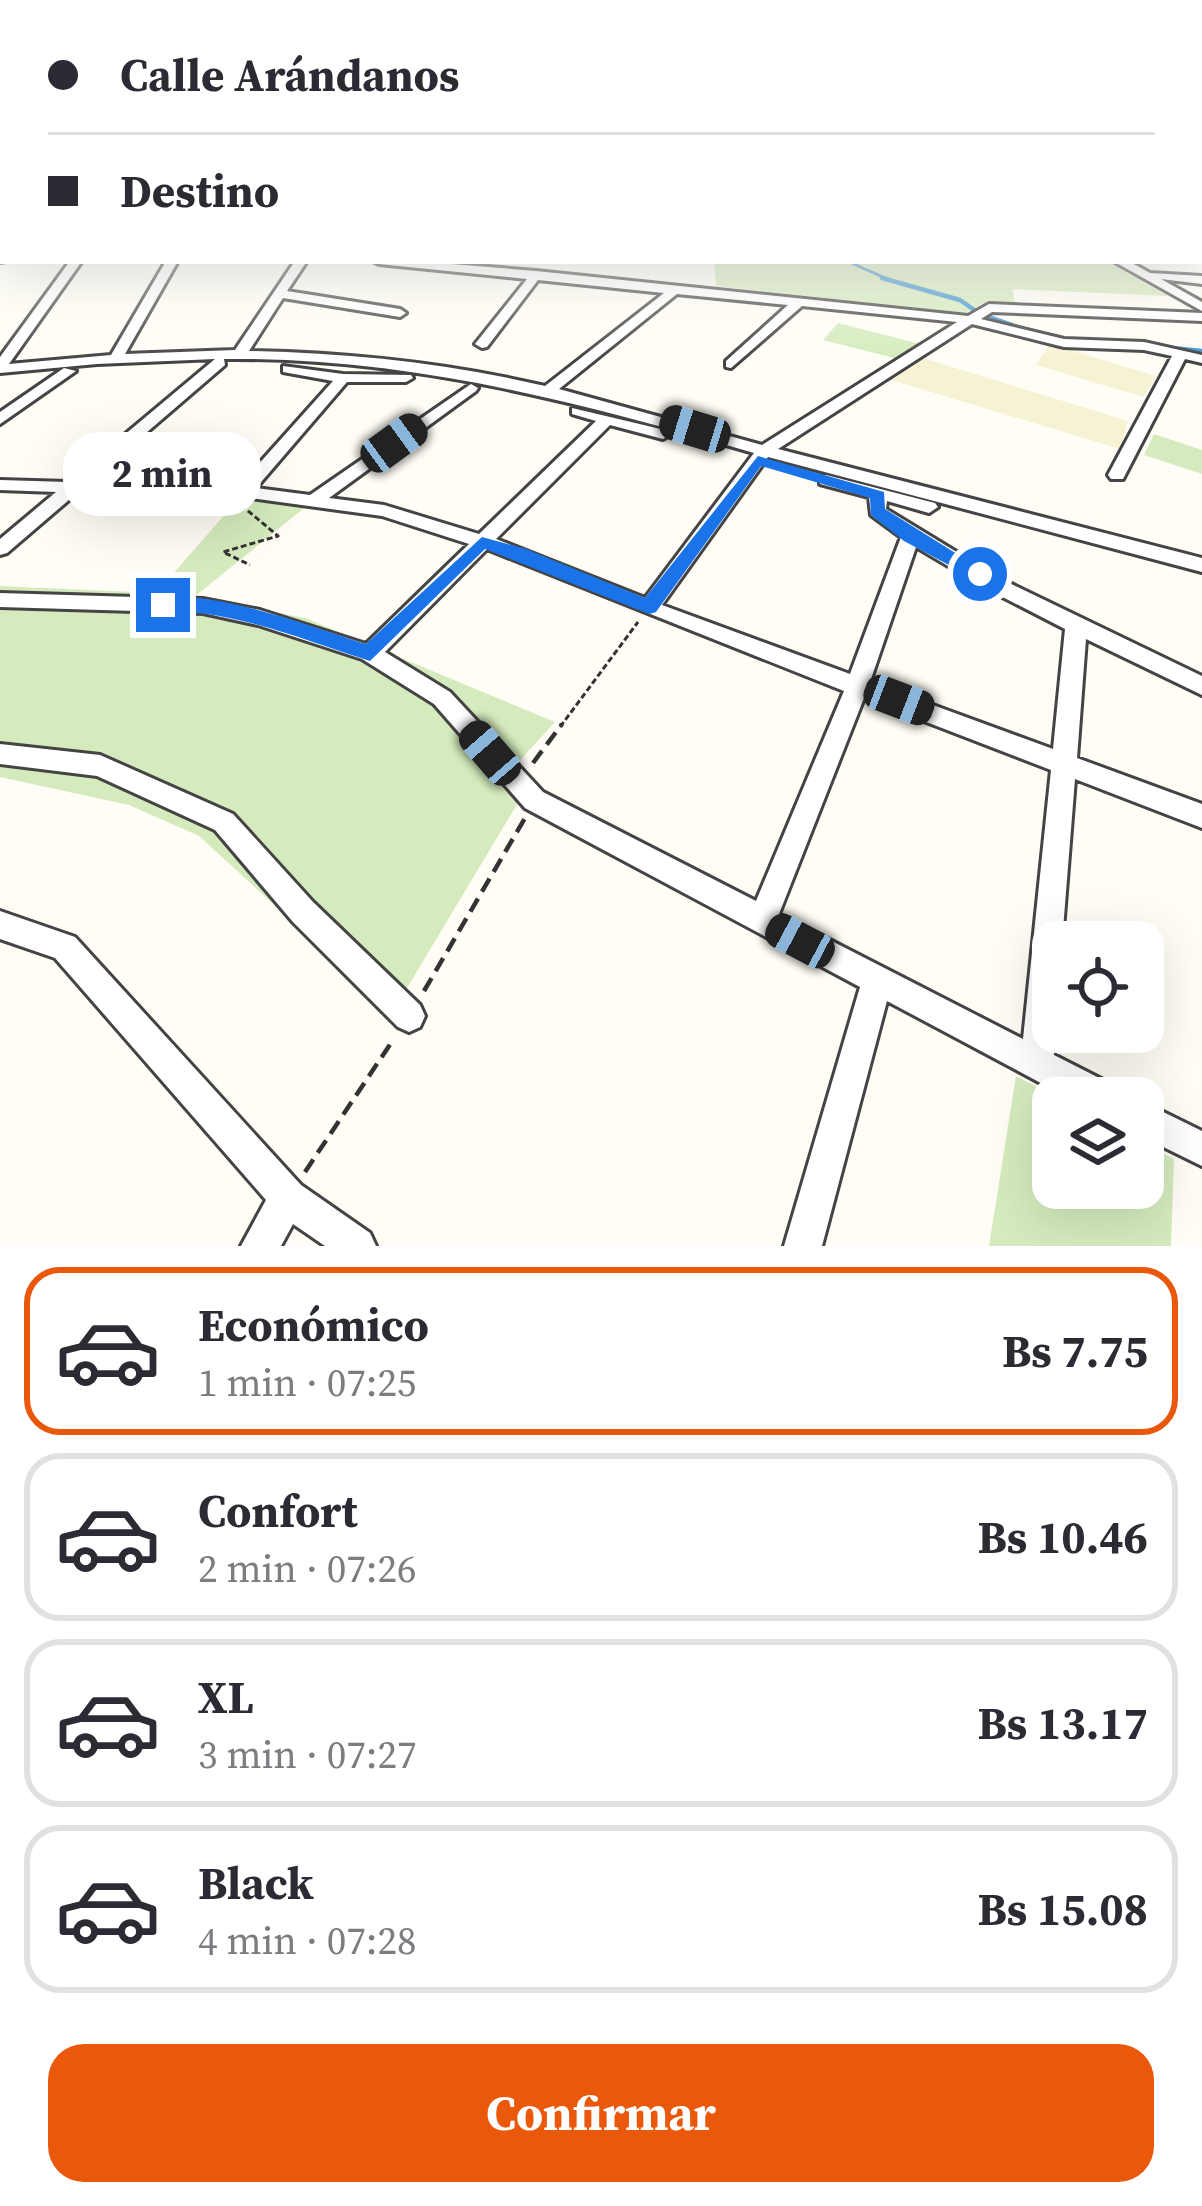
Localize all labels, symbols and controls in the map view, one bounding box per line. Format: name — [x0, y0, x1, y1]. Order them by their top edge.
text: Calle Arándanos — [120, 44, 460, 106]
text: Destino — [120, 160, 279, 222]
car — [655, 401, 735, 457]
car — [354, 407, 434, 479]
callout: 2 min — [64, 431, 262, 515]
text: 2 min — [111, 447, 213, 500]
route start — [953, 547, 1007, 601]
route end — [136, 578, 190, 632]
car — [859, 670, 939, 730]
car — [453, 714, 527, 792]
car — [760, 908, 840, 974]
map controls — [1032, 921, 1164, 1209]
button: locate — [1032, 921, 1164, 1053]
button: layers — [1032, 1077, 1164, 1209]
text: Económico — [198, 1294, 429, 1356]
icon: car — [54, 1297, 162, 1405]
text: Bs 7.75 — [1002, 1320, 1148, 1382]
text: 1 min · 07:25 — [198, 1356, 417, 1409]
text: Confort — [198, 1480, 358, 1542]
icon: car — [54, 1483, 162, 1591]
text: Bs 10.46 — [978, 1506, 1148, 1568]
text: 2 min · 07:26 — [198, 1542, 417, 1595]
text: XL — [198, 1666, 254, 1728]
icon: car — [54, 1669, 162, 1777]
text: Bs 13.17 — [978, 1692, 1148, 1754]
text: 3 min · 07:27 — [198, 1728, 417, 1781]
text: Black — [198, 1852, 314, 1914]
icon: car — [54, 1855, 162, 1963]
text: Bs 15.08 — [978, 1878, 1148, 1940]
text: 4 min · 07:28 — [198, 1914, 417, 1967]
button: Confirmar — [48, 2044, 1154, 2182]

